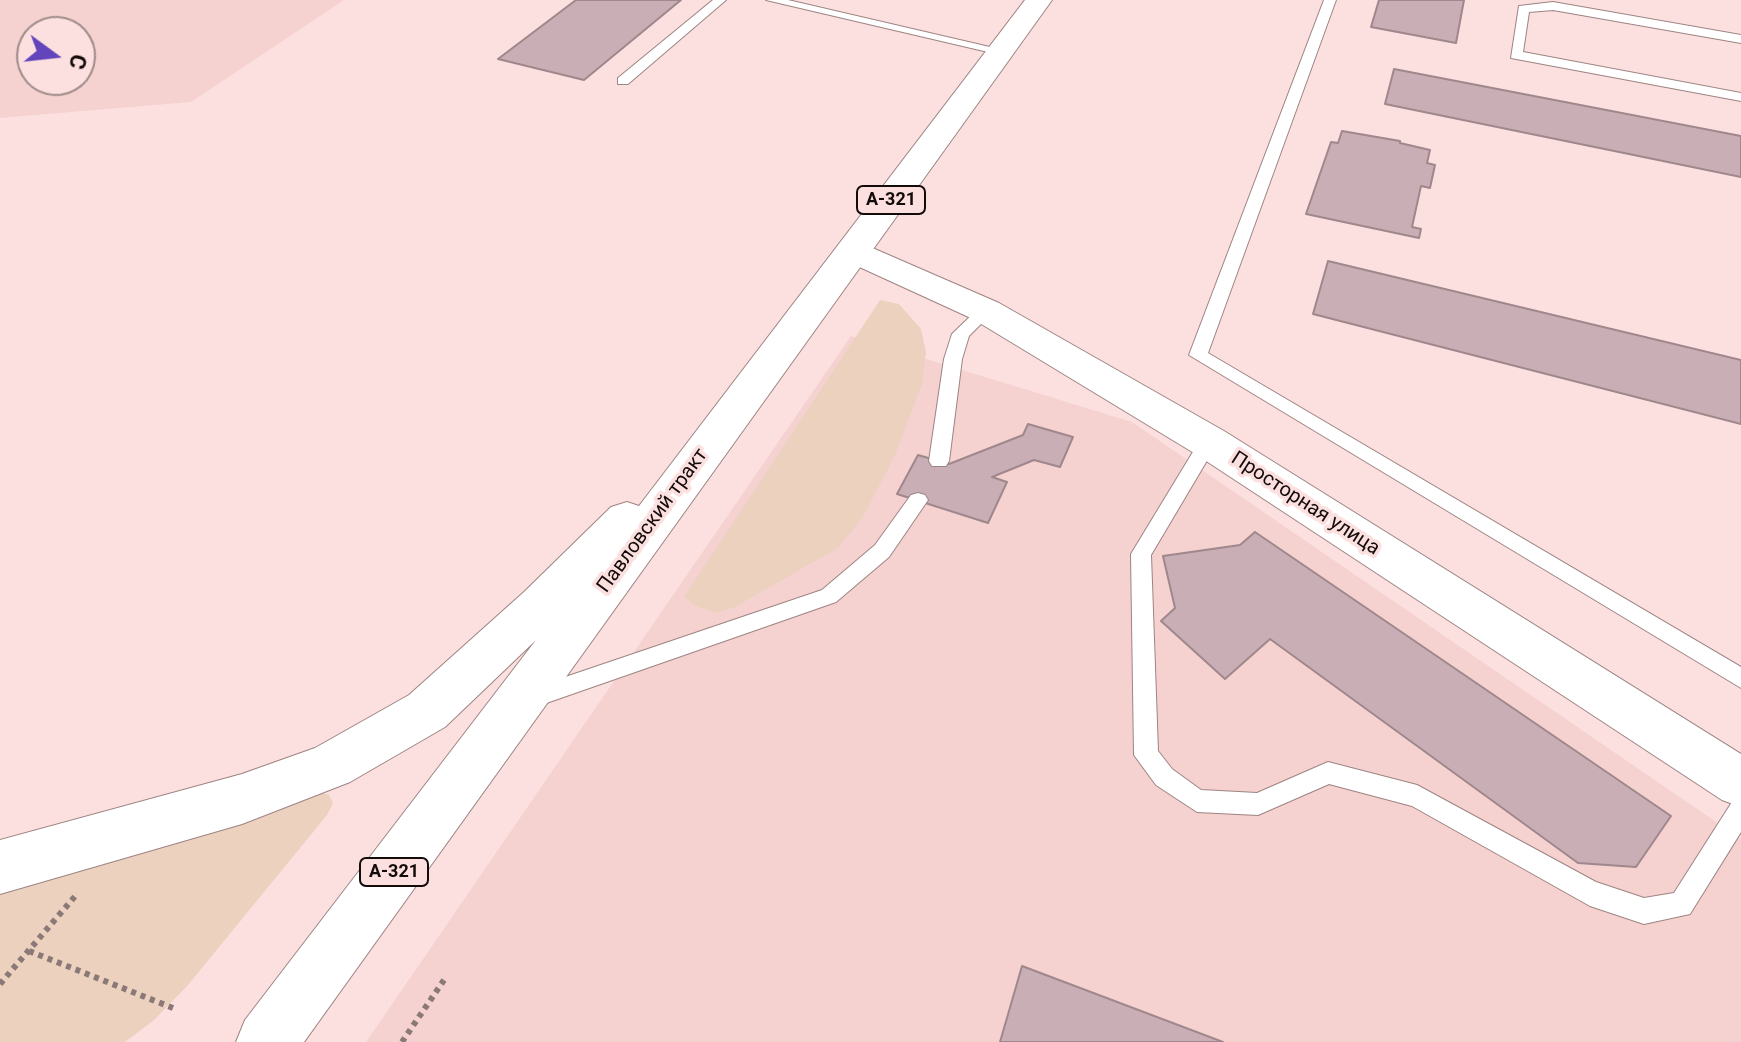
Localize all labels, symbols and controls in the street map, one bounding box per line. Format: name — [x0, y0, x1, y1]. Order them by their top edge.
north arrow — [16, 16, 96, 96]
text: С — [64, 52, 92, 72]
road number: А-321 — [857, 186, 925, 214]
street label: Павловский тракт — [593, 444, 713, 598]
street label: Просторная улица — [1226, 447, 1384, 561]
road number: А-321 — [360, 858, 428, 886]

